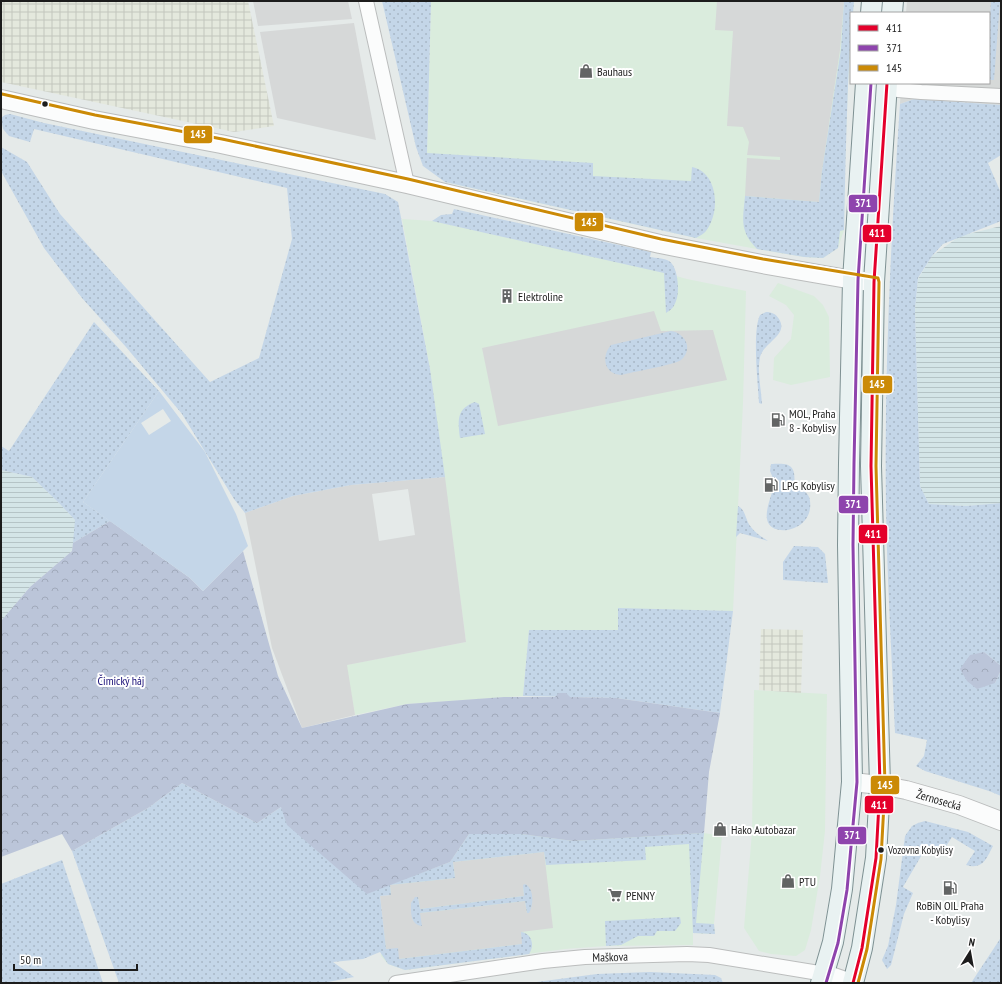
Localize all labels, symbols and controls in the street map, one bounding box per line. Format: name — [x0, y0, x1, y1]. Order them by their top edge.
legend — [850, 12, 990, 84]
text: 411 — [886, 20, 902, 35]
text: 371 — [886, 40, 902, 55]
text: 145 — [886, 60, 902, 75]
shop icon: Bauhaus — [578, 63, 594, 79]
place label: Bauhaus — [597, 64, 632, 79]
unlabelled marker — [40, 99, 50, 109]
line badge: 145 — [183, 125, 213, 144]
text: 145 — [190, 127, 206, 141]
line badge: 371 — [848, 194, 878, 213]
text: 371 — [855, 196, 871, 210]
line badge: 145 — [574, 212, 604, 232]
text: 145 — [581, 215, 597, 229]
line badge: 411 — [862, 224, 892, 243]
text: 411 — [869, 226, 885, 240]
building icon: Elektroline — [499, 288, 515, 304]
place label: Elektroline — [518, 289, 563, 304]
line badge: 145 — [862, 375, 893, 394]
text: 145 — [869, 377, 885, 391]
place label: MOL, Praha 8 - Kobylisy — [789, 406, 837, 435]
fuel station icon: MOL, Praha 8 - Kobylisy — [770, 412, 786, 428]
fuel station icon: LPG Kobylisy — [763, 477, 779, 493]
place label: LPG Kobylisy — [782, 478, 835, 493]
line badge: 371 — [838, 495, 869, 514]
text: 371 — [845, 497, 861, 511]
line badge: 411 — [858, 524, 888, 544]
text: 411 — [865, 527, 881, 541]
park label: Čimický háj — [98, 673, 144, 688]
line badge: 145 — [870, 775, 900, 795]
text: 145 — [877, 778, 893, 792]
street label: Žernosecká — [915, 786, 964, 813]
line badge: 411 — [864, 795, 894, 814]
text: 411 — [871, 798, 887, 812]
shop icon: Hako Autobazar — [712, 821, 728, 837]
place label: Hako Autobazar — [731, 822, 797, 837]
line badge: 371 — [837, 826, 867, 845]
text: 371 — [844, 828, 860, 842]
place label: Vozovna Kobylisy — [887, 843, 954, 857]
marker: Vozovna Kobylisy — [876, 845, 886, 855]
shop icon: PTU — [780, 873, 796, 889]
place label: PTU — [799, 874, 816, 889]
fuel station icon: RoBiN OIL Praha - Kobylisy — [942, 880, 958, 896]
supermarket icon: PENNY — [607, 887, 623, 903]
place label: PENNY — [626, 888, 655, 903]
place label: RoBiN OIL Praha - Kobylisy — [916, 898, 984, 927]
north arrow — [950, 932, 990, 972]
text: N — [968, 935, 976, 950]
scale bar — [14, 946, 137, 972]
street label: Maškova — [592, 948, 628, 964]
text: 50 m — [20, 952, 41, 967]

